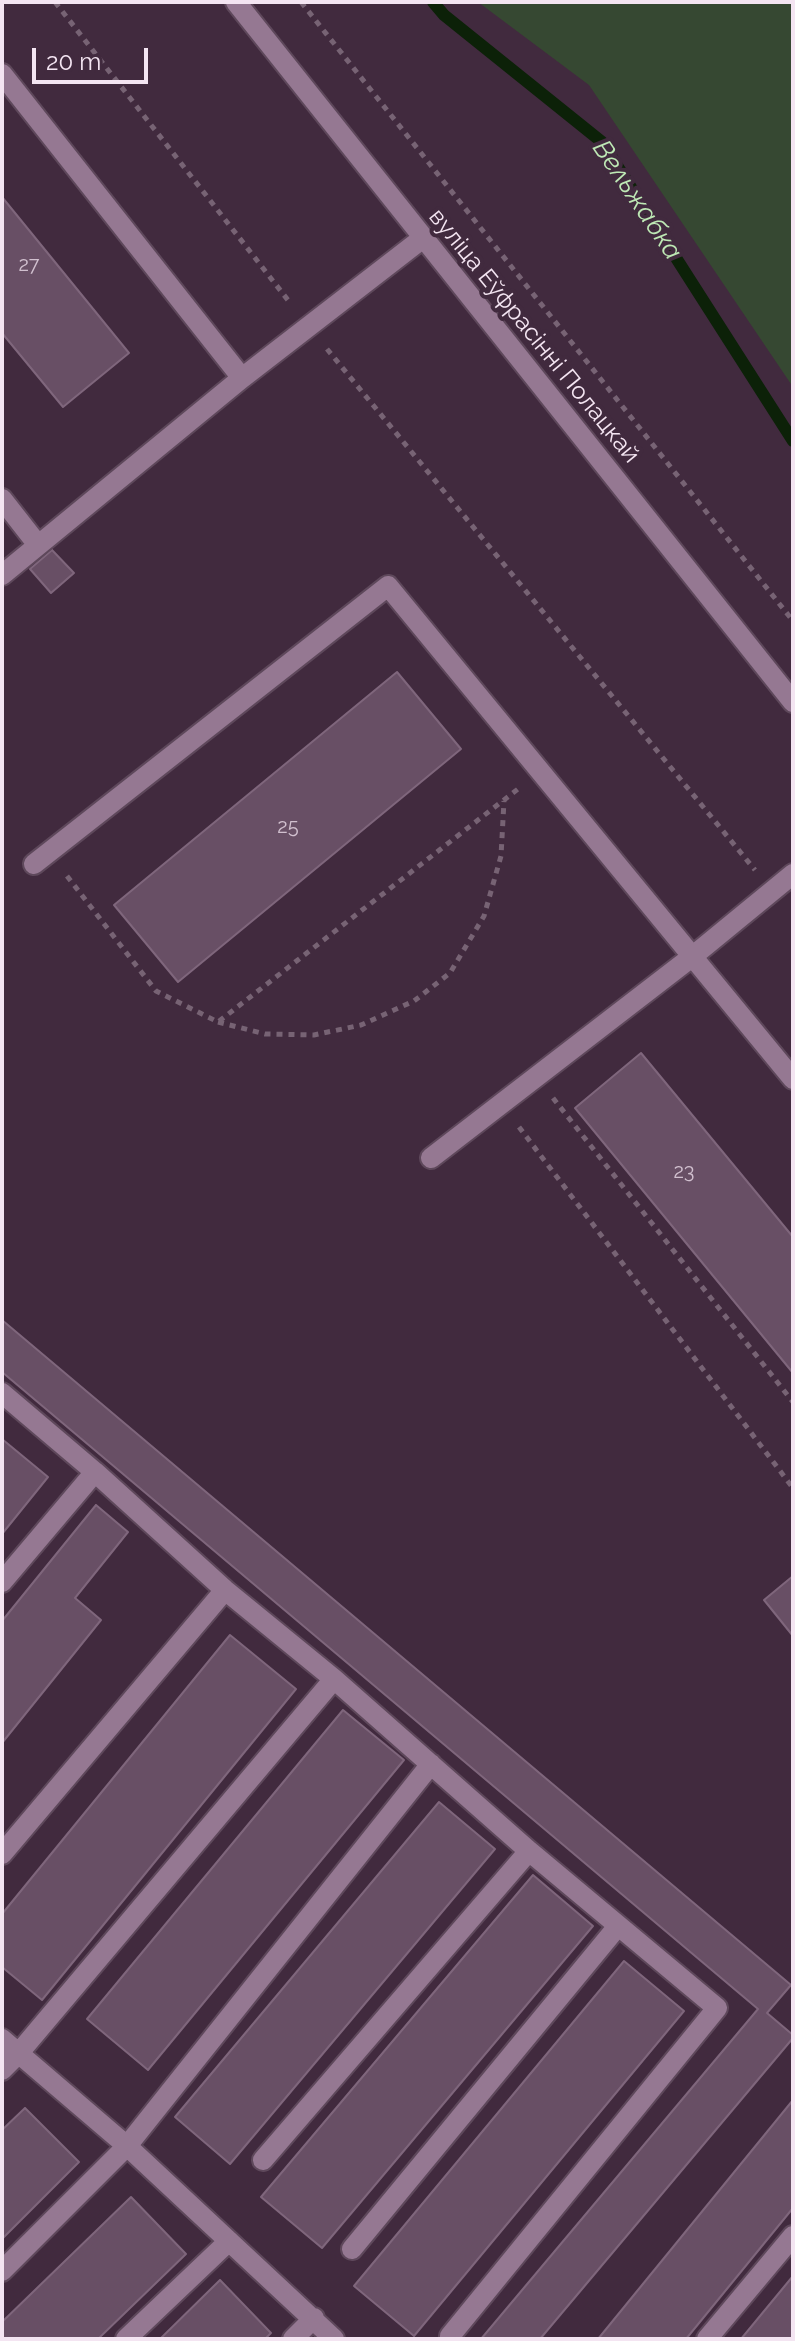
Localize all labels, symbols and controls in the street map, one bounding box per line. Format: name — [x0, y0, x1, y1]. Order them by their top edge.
scale bar — [36, 32, 152, 82]
text: 20 m — [46, 47, 101, 76]
water label: Вельжабка — [586, 134, 688, 266]
street label: вуліца Еўфрасінні Полацкай — [423, 203, 645, 469]
house number: 27 — [18, 253, 40, 277]
house number: 25 — [277, 815, 299, 839]
house number: 23 — [673, 1160, 695, 1184]

